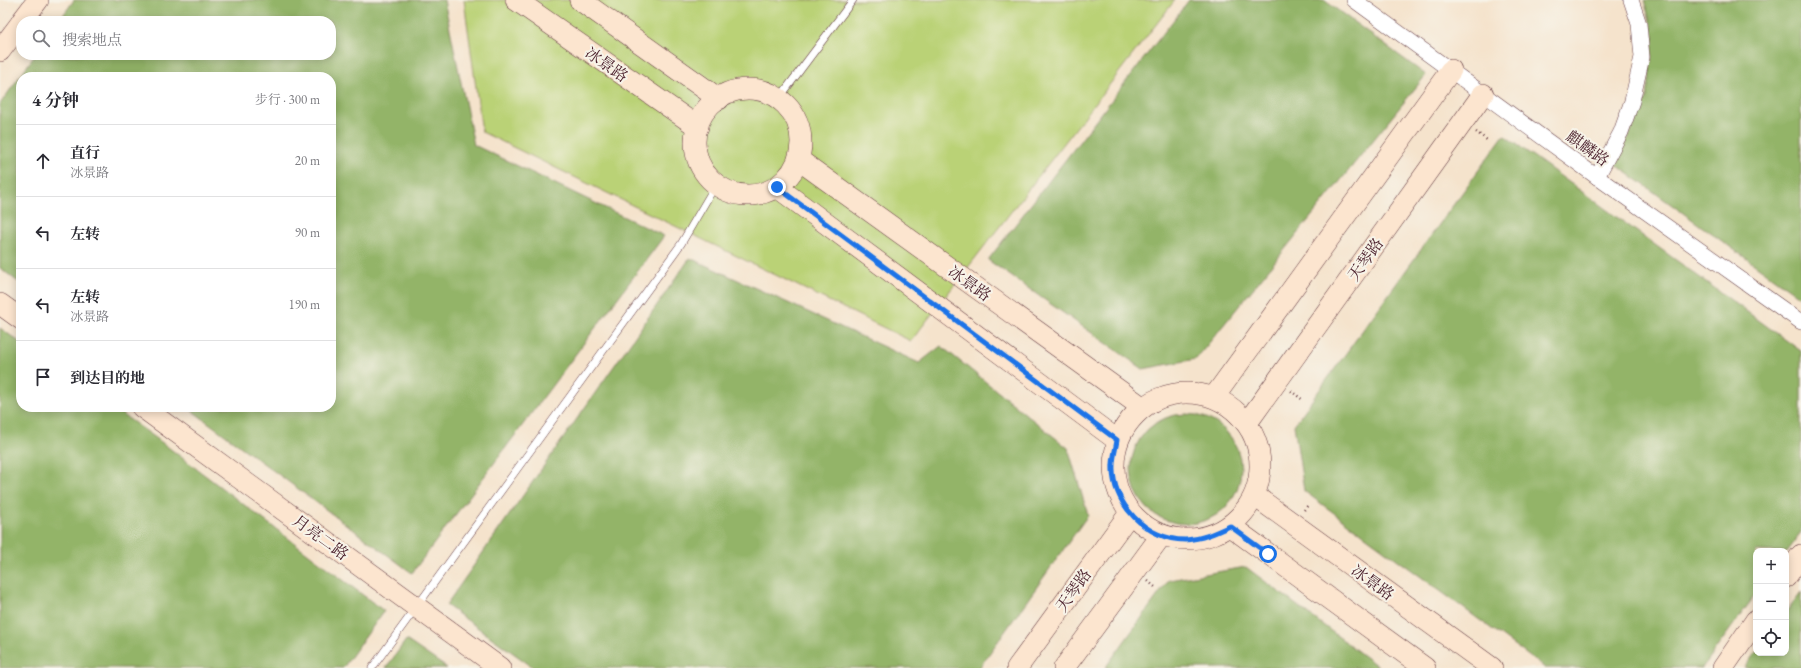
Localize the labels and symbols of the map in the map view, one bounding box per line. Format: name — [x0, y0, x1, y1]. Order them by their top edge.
street label: 冰景路 — [581, 42, 632, 87]
street label: 麒麟路 — [1562, 126, 1613, 171]
route end — [768, 178, 786, 196]
street label: 天琴路 — [1343, 234, 1388, 285]
street label: 冰景路 — [944, 261, 995, 306]
street label: 月亮二路 — [289, 510, 353, 565]
route start — [1259, 545, 1277, 563]
street label: 冰景路 — [1347, 560, 1398, 605]
street label: 天琴路 — [1051, 565, 1096, 616]

